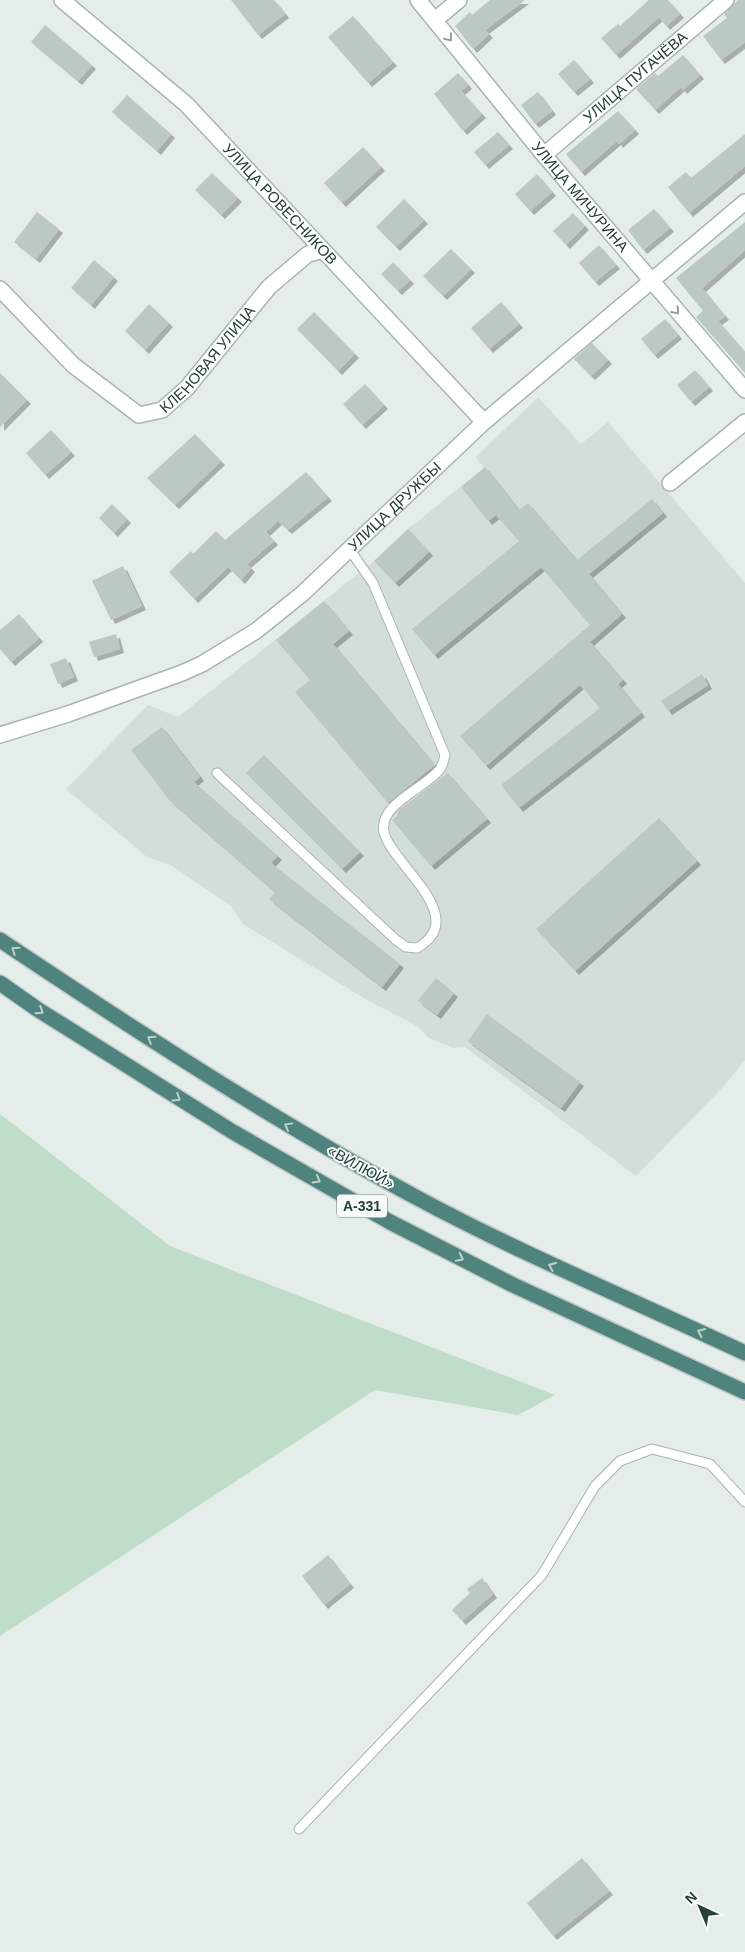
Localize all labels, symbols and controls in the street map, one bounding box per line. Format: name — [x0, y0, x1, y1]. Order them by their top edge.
street label: УЛИЦА ПУГАЧЁВА — [580, 28, 690, 126]
one-way arrow — [444, 32, 453, 41]
street label: УЛИЦА МИЧУРИНА — [529, 138, 632, 255]
street label: УЛИЦА РОВЕСНИКОВ — [220, 140, 341, 268]
street label: КЛЕНОВАЯ УЛИЦА — [156, 302, 258, 416]
one-way arrow — [670, 305, 679, 314]
street label: УЛИЦА ДРУЖБЫ — [344, 458, 444, 554]
one-way arrow — [11, 947, 21, 956]
one-way arrow — [34, 1005, 43, 1014]
one-way arrow — [147, 1036, 157, 1045]
one-way arrow — [172, 1091, 181, 1101]
one-way arrow — [284, 1122, 293, 1132]
street label: «ВИЛЮЙ» — [325, 1141, 397, 1192]
one-way arrow — [312, 1174, 321, 1184]
road number: А-331 — [337, 1194, 387, 1218]
one-way arrow — [455, 1252, 464, 1262]
one-way arrow — [548, 1261, 557, 1272]
one-way arrow — [697, 1328, 706, 1338]
north arrow — [675, 1882, 725, 1932]
text: N — [682, 1888, 700, 1907]

